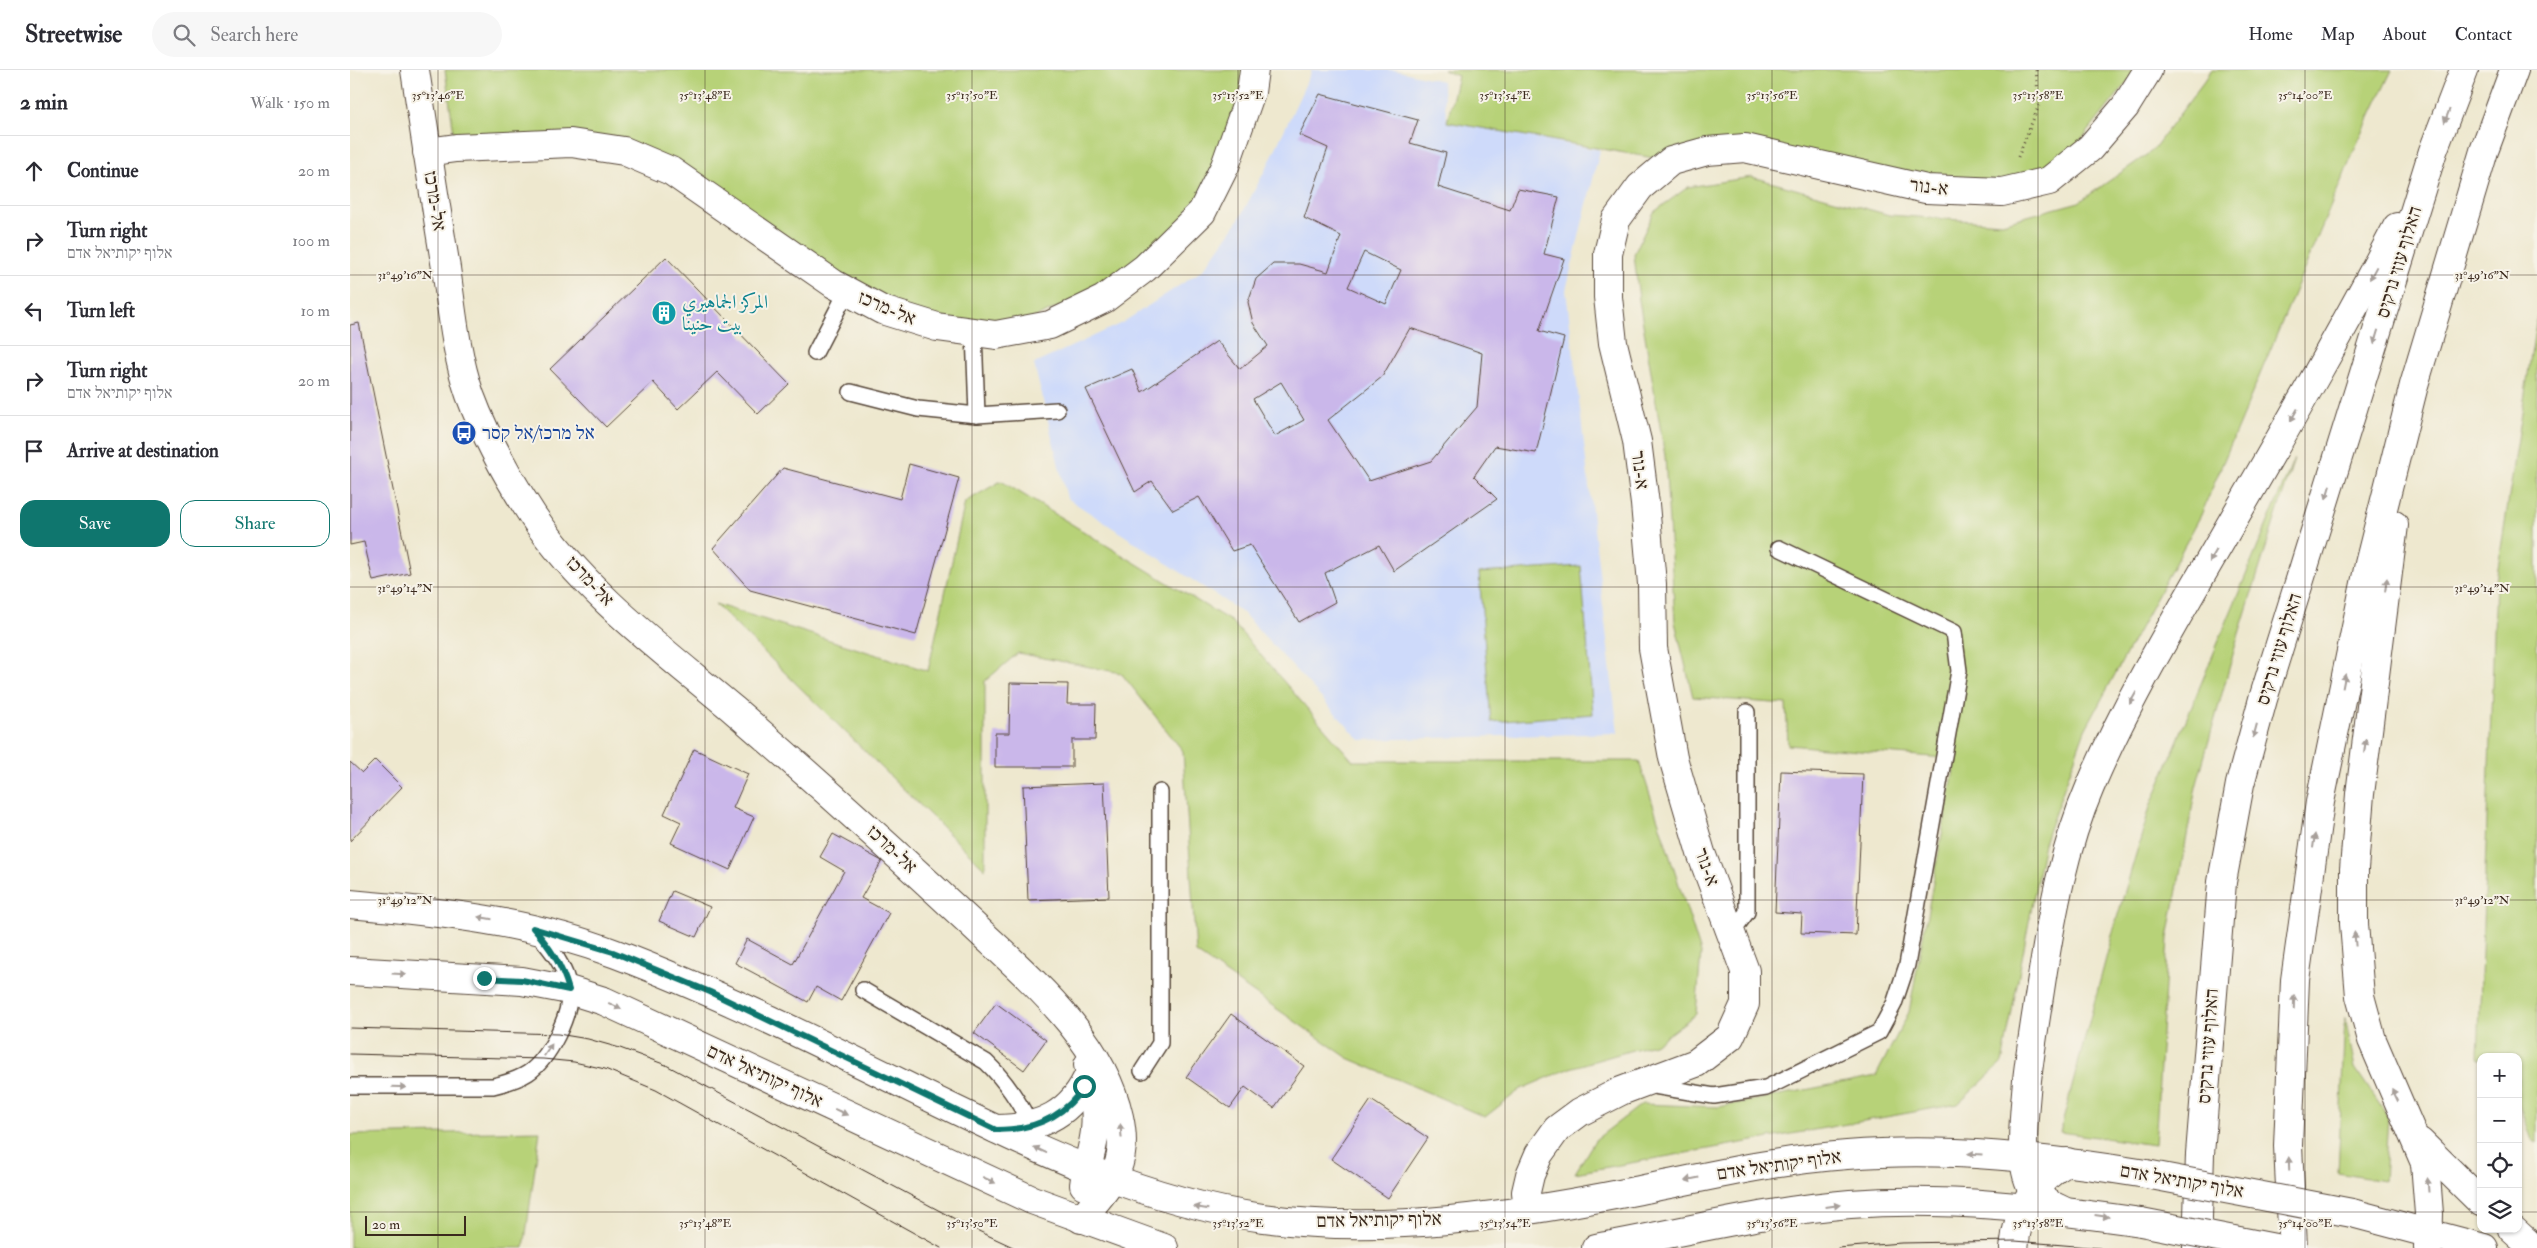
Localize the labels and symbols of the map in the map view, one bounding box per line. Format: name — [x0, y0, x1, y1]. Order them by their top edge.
text: 35°13'46"E — [412, 88, 465, 103]
text: 35°13'48"E — [679, 88, 731, 103]
text: 35°13'50"E — [946, 88, 998, 103]
text: 35°13'52"E — [1212, 88, 1264, 103]
text: 35°13'54"E — [1479, 88, 1531, 103]
text: 35°13'56"E — [1746, 88, 1798, 103]
text: 35°13'58"E — [2013, 88, 2064, 103]
text: 35°14'00"E — [2278, 88, 2332, 103]
one-way arrow — [2442, 108, 2450, 123]
street label: אל-מרכז — [418, 169, 452, 233]
street label: א-נור — [1908, 173, 1950, 201]
street label: האלוף עוזי נרקיס — [2371, 203, 2427, 321]
one-way arrow — [2369, 266, 2377, 281]
text: 31°49'16"N — [377, 268, 433, 283]
text: 31°49'16"N — [2454, 268, 2510, 283]
street label: אל-מרכז — [854, 285, 920, 331]
place label: المركز الجماهيري بيت حنينا — [682, 290, 768, 336]
building icon: المركز الجماهيري بيت حنينا — [651, 300, 677, 326]
one-way arrow — [2372, 330, 2380, 345]
one-way arrow — [2290, 408, 2298, 423]
bus stop icon: אל מרכז/אל קסר — [451, 420, 477, 446]
place label: אל מרכז/אל קסר — [482, 421, 595, 445]
street label: א-נור — [1626, 449, 1654, 491]
one-way arrow — [2324, 485, 2331, 500]
one-way arrow — [2208, 549, 2217, 563]
street label: אל-מרכז — [561, 551, 619, 611]
one-way arrow — [2382, 576, 2390, 592]
text: 31°49'14"N — [377, 581, 433, 596]
text: 31°49'14"N — [2454, 581, 2510, 596]
street label: האלוף עוזי נרקיס — [2251, 590, 2307, 708]
one-way arrow — [2340, 673, 2348, 689]
one-way arrow — [2129, 691, 2138, 705]
one-way arrow — [2250, 724, 2258, 739]
one-way arrow — [2361, 738, 2369, 754]
street label: אל-מרכז — [862, 820, 922, 878]
one-way arrow — [2311, 832, 2319, 848]
street label: א-נור — [1689, 845, 1725, 889]
text: 31°49'12"N — [377, 893, 433, 908]
text: 31°49'12"N — [2454, 893, 2510, 908]
one-way arrow — [477, 914, 493, 922]
one-way arrow — [2351, 931, 2359, 947]
route end — [473, 967, 496, 990]
one-way arrow — [391, 971, 407, 979]
street label: האלוף עוזי נרקיס — [2192, 988, 2224, 1104]
one-way arrow — [2291, 994, 2299, 1010]
one-way arrow — [608, 1003, 622, 1011]
street label: אלוף יקותיאל אדם — [703, 1039, 827, 1113]
one-way arrow — [543, 1044, 553, 1057]
route start — [1073, 1075, 1096, 1098]
one-way arrow — [391, 1083, 407, 1091]
one-way arrow — [2391, 1088, 2399, 1102]
one-way arrow — [834, 1108, 849, 1116]
one-way arrow — [1116, 1123, 1124, 1139]
street label: אלוף יקותיאל אדם — [1715, 1144, 1843, 1186]
one-way arrow — [1033, 1146, 1048, 1154]
one-way arrow — [1967, 1149, 1983, 1157]
one-way arrow — [2285, 1156, 2293, 1172]
street label: אלוף יקותיאל אדם — [2118, 1158, 2246, 1204]
one-way arrow — [1684, 1175, 1700, 1183]
one-way arrow — [982, 1177, 996, 1185]
one-way arrow — [2423, 1177, 2431, 1193]
one-way arrow — [1825, 1202, 1841, 1210]
one-way arrow — [1192, 1203, 1208, 1211]
street label: אלוף יקותיאל אדם — [1316, 1207, 1442, 1233]
one-way arrow — [2094, 1212, 2110, 1220]
scale bar — [365, 1213, 466, 1236]
text: 35°13'48"E — [679, 1216, 731, 1231]
text: 35°13'50"E — [946, 1216, 998, 1231]
text: 35°13'52"E — [1212, 1216, 1264, 1231]
text: 35°13'54"E — [1479, 1216, 1531, 1231]
text: 35°13'56"E — [1746, 1216, 1798, 1231]
text: 35°13'58"E — [2013, 1216, 2064, 1231]
text: 35°14'00"E — [2278, 1216, 2332, 1231]

